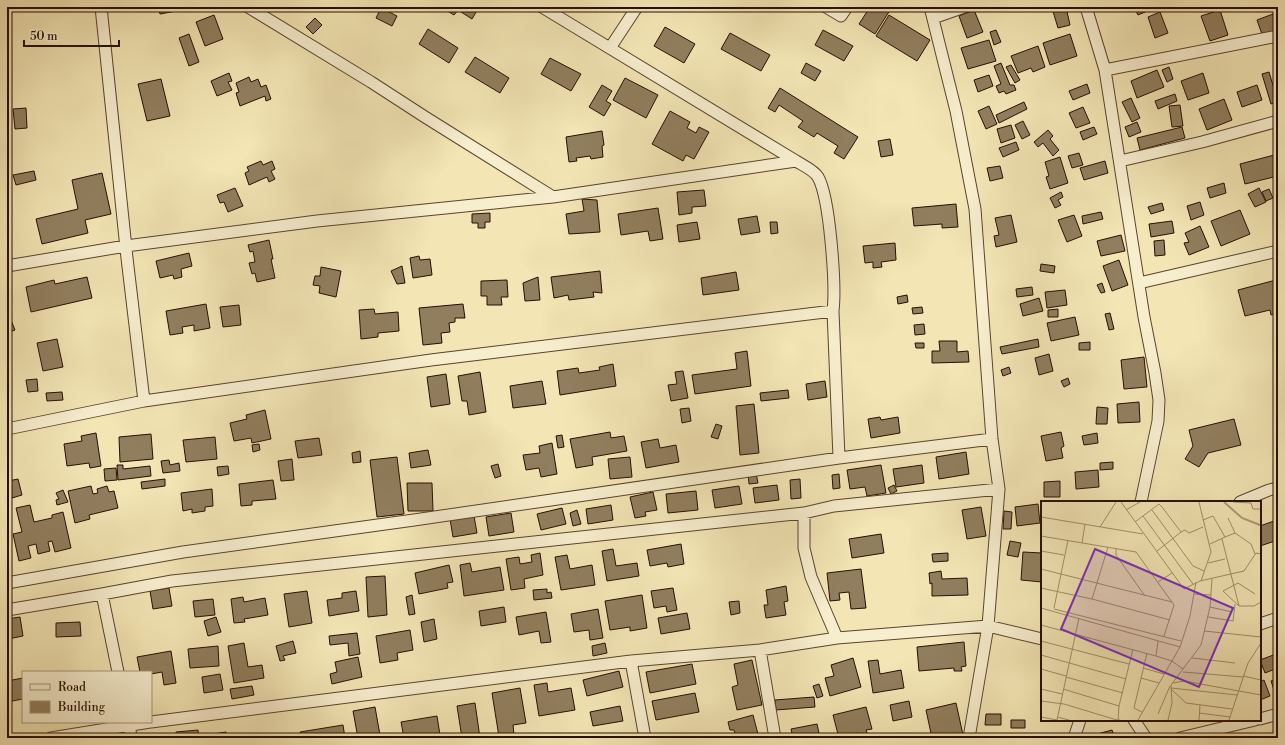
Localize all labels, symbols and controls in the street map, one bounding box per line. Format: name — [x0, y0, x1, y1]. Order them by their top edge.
scale bar — [24, 22, 119, 48]
text: 50 m — [30, 29, 58, 44]
inset map — [1041, 501, 1261, 721]
legend — [22, 671, 152, 723]
text: Road — [58, 680, 86, 695]
text: Building — [57, 700, 106, 715]

